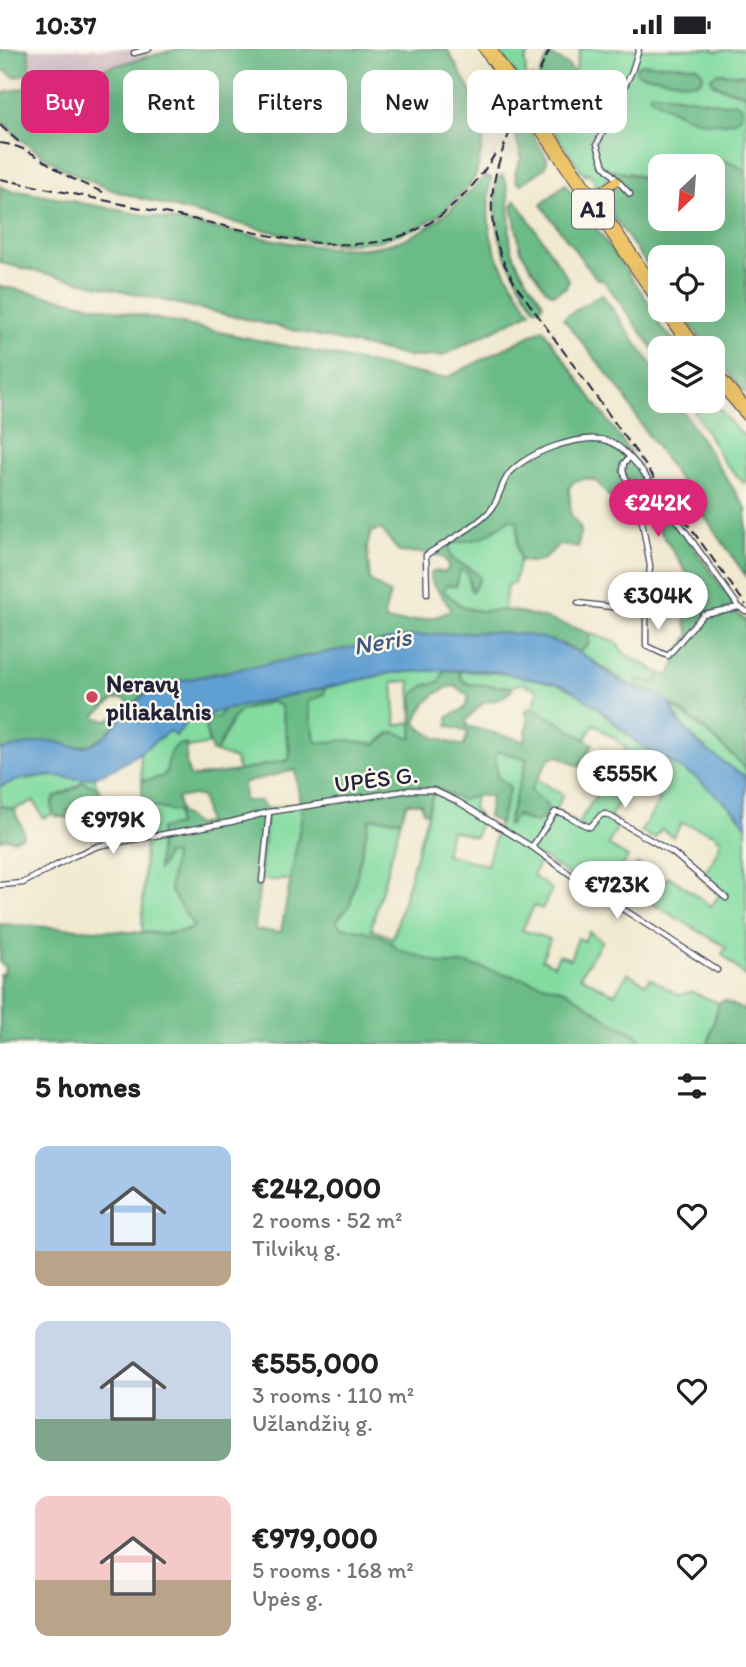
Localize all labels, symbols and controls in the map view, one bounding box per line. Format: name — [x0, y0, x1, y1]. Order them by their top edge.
text: 10:37 — [35, 9, 97, 41]
chip: Buy — [21, 70, 109, 133]
chip: Rent — [123, 70, 219, 133]
chip: Filters — [233, 70, 347, 133]
chip: New — [361, 70, 453, 133]
chip: Apartment — [467, 70, 627, 133]
north arrow — [648, 154, 724, 231]
map controls — [648, 154, 725, 413]
road number: A1 — [572, 189, 614, 229]
button: locate — [648, 245, 725, 322]
button: layers — [648, 336, 725, 413]
pin: €242K — [609, 479, 707, 539]
text: €242K — [625, 488, 691, 516]
pin: €304K — [609, 573, 707, 632]
text: €304K — [624, 581, 692, 609]
water label: Neris — [350, 620, 415, 662]
place label: Neravų piliakalnis — [105, 669, 212, 727]
marker: Neravų piliakalnis — [84, 689, 100, 705]
pin: €555K — [576, 751, 674, 810]
street label: UPĖS G. — [332, 759, 420, 799]
text: €555K — [593, 759, 657, 787]
pin: €979K — [64, 797, 162, 856]
text: €979K — [81, 805, 145, 833]
pin: €723K — [568, 861, 666, 921]
text: €723K — [585, 870, 649, 898]
icon: filters — [673, 1067, 711, 1105]
text: 5 homes — [35, 1068, 141, 1105]
text: €242,000 — [252, 1169, 381, 1206]
icon: home — [91, 1174, 175, 1258]
icon: heart — [673, 1197, 711, 1235]
text: 2 rooms · 52 m² — [252, 1206, 402, 1234]
text: Tilvikų g. — [252, 1234, 341, 1262]
text: €555,000 — [252, 1344, 379, 1381]
icon: home — [91, 1349, 175, 1433]
icon: heart — [673, 1372, 711, 1410]
text: 3 rooms · 110 m² — [252, 1381, 414, 1409]
text: Užlandžių g. — [252, 1409, 373, 1437]
text: €979,000 — [252, 1519, 378, 1556]
icon: home — [91, 1524, 175, 1608]
icon: heart — [673, 1547, 711, 1585]
text: 5 rooms · 168 m² — [252, 1556, 414, 1584]
text: Upės g. — [252, 1584, 323, 1612]

